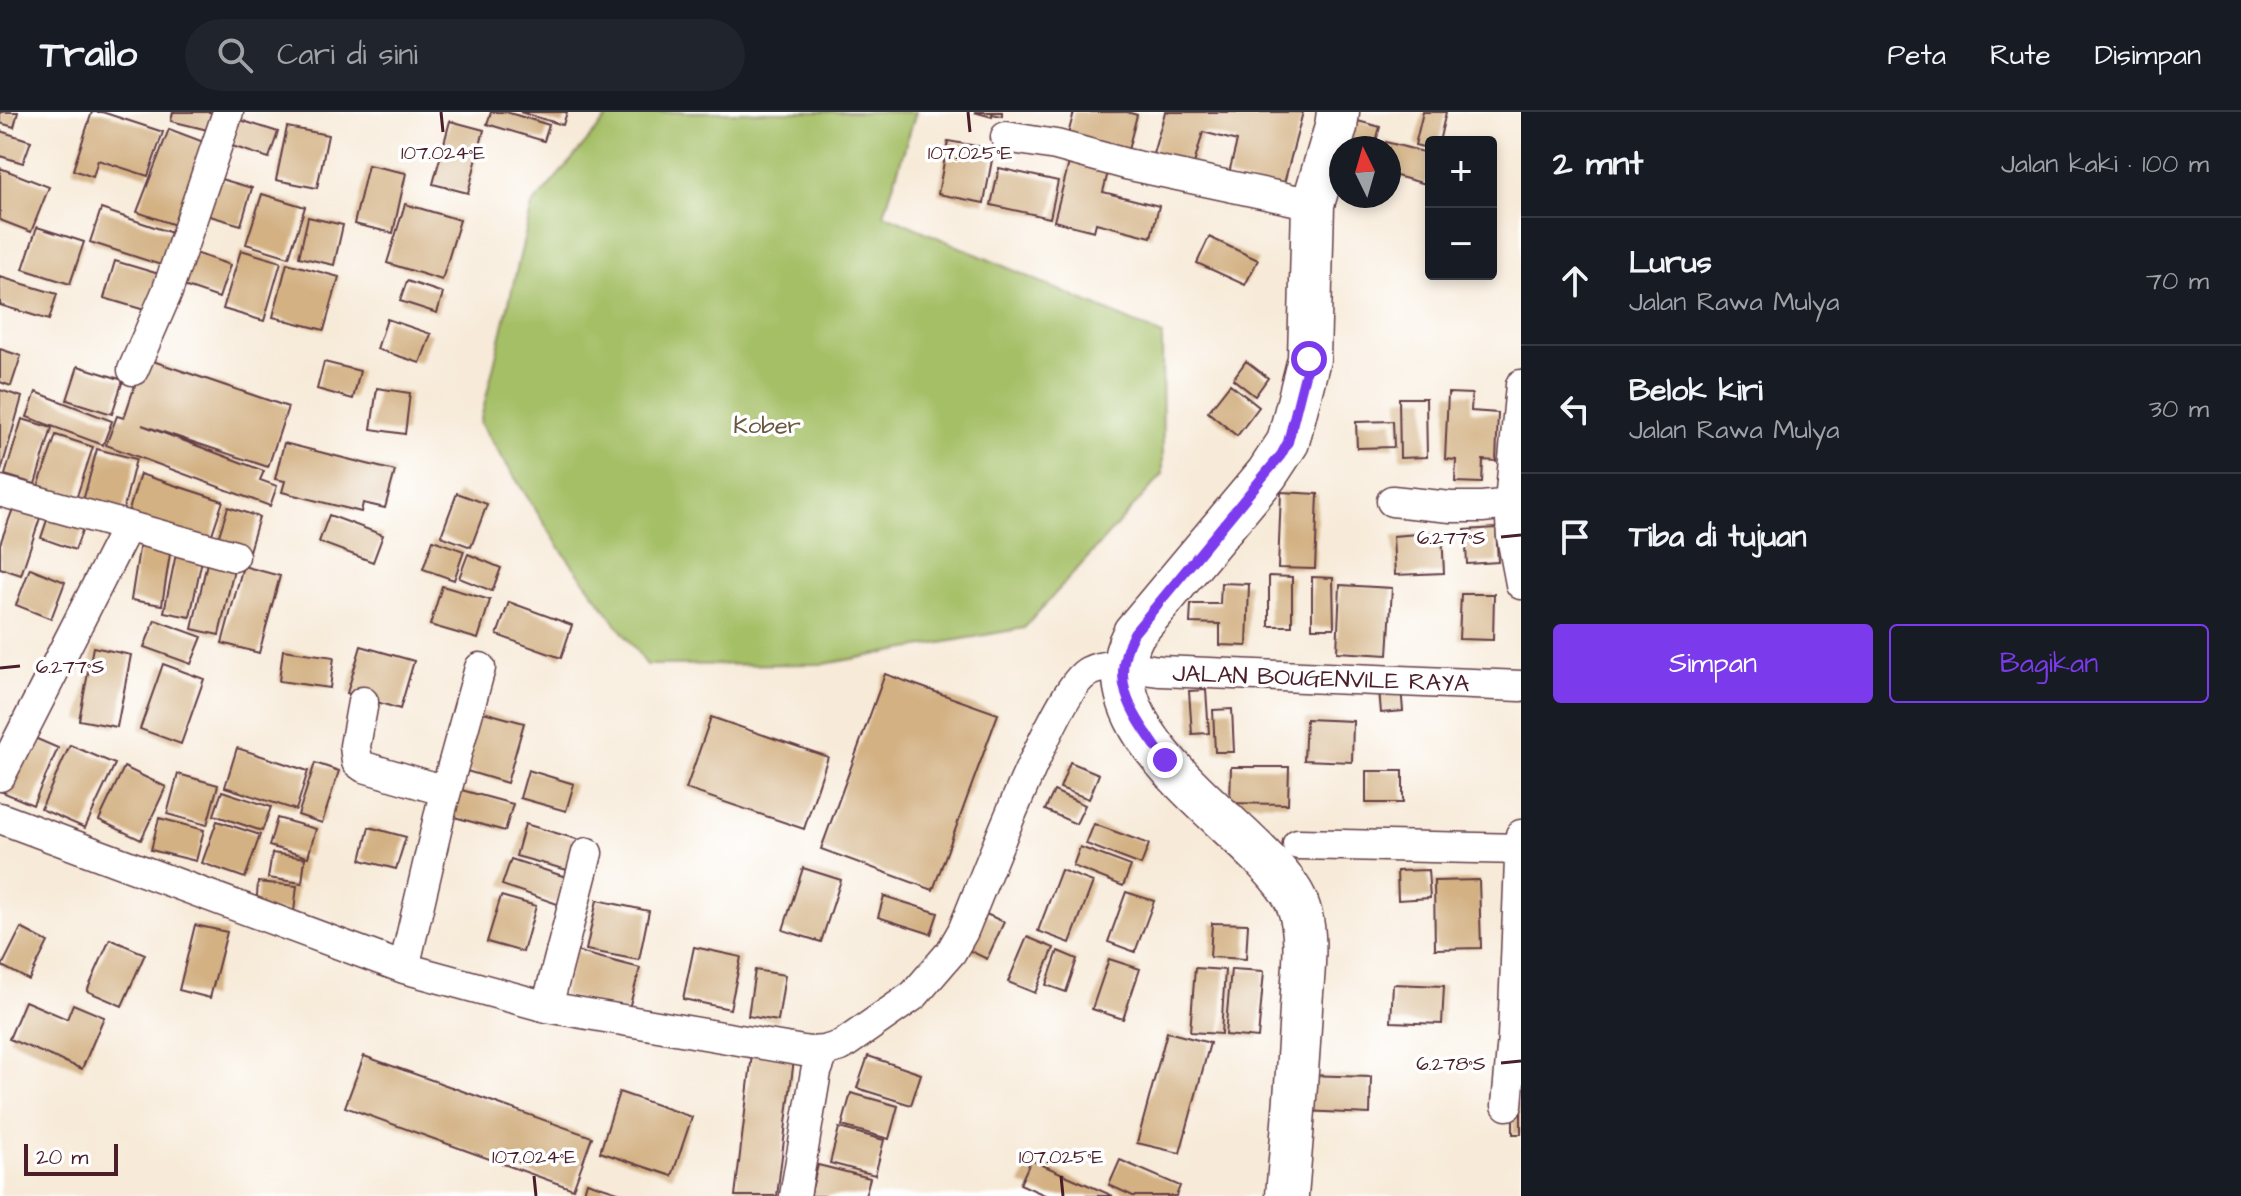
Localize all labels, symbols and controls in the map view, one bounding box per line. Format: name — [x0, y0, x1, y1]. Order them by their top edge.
search box — [185, 19, 745, 91]
text: Trailo — [40, 29, 137, 81]
icon: search — [213, 33, 257, 77]
text: Cari di sini — [277, 34, 418, 76]
text: Peta — [1887, 36, 1946, 75]
text: Rute — [1990, 36, 2051, 75]
text: Disimpan — [2095, 36, 2201, 75]
north arrow — [1329, 136, 1401, 208]
map controls — [1425, 136, 1497, 280]
button: + — [1425, 136, 1497, 208]
text: 107.024°E — [401, 139, 485, 167]
text: 107.025°E — [928, 139, 1013, 167]
text: 2 mnt — [1553, 140, 1643, 188]
text: Jalan kaki · 100 m — [2001, 146, 2209, 182]
button: − — [1425, 208, 1497, 280]
text: Lurus — [1629, 242, 1712, 284]
icon: ahead — [1553, 259, 1597, 303]
text: 70 m — [2146, 263, 2209, 299]
text: Jalan Rawa Mulya — [1629, 284, 1839, 320]
route start — [1291, 341, 1327, 377]
text: Belok kiri — [1629, 370, 1763, 412]
icon: left — [1553, 387, 1597, 431]
text: 30 m — [2149, 391, 2209, 427]
park label: Kober — [733, 409, 801, 443]
text: Jalan Rawa Mulya — [1629, 412, 1839, 448]
icon: arrive — [1553, 515, 1597, 559]
text: Tiba di tujuan — [1629, 516, 1806, 558]
text: 6.277°S — [1417, 524, 1485, 552]
button: Simpan — [1553, 624, 1873, 703]
button: Bagikan — [1889, 624, 2209, 703]
text: 6.277°S — [36, 653, 104, 681]
street label: JALAN BOUGENVILE RAYA — [1172, 657, 1470, 701]
route end — [1147, 742, 1183, 778]
text: 6.278°S — [1416, 1050, 1486, 1078]
scale bar — [24, 1140, 118, 1176]
text: 20 m — [36, 1142, 88, 1173]
text: 107.024°E — [492, 1143, 576, 1171]
text: 107.025°E — [1019, 1143, 1104, 1171]

